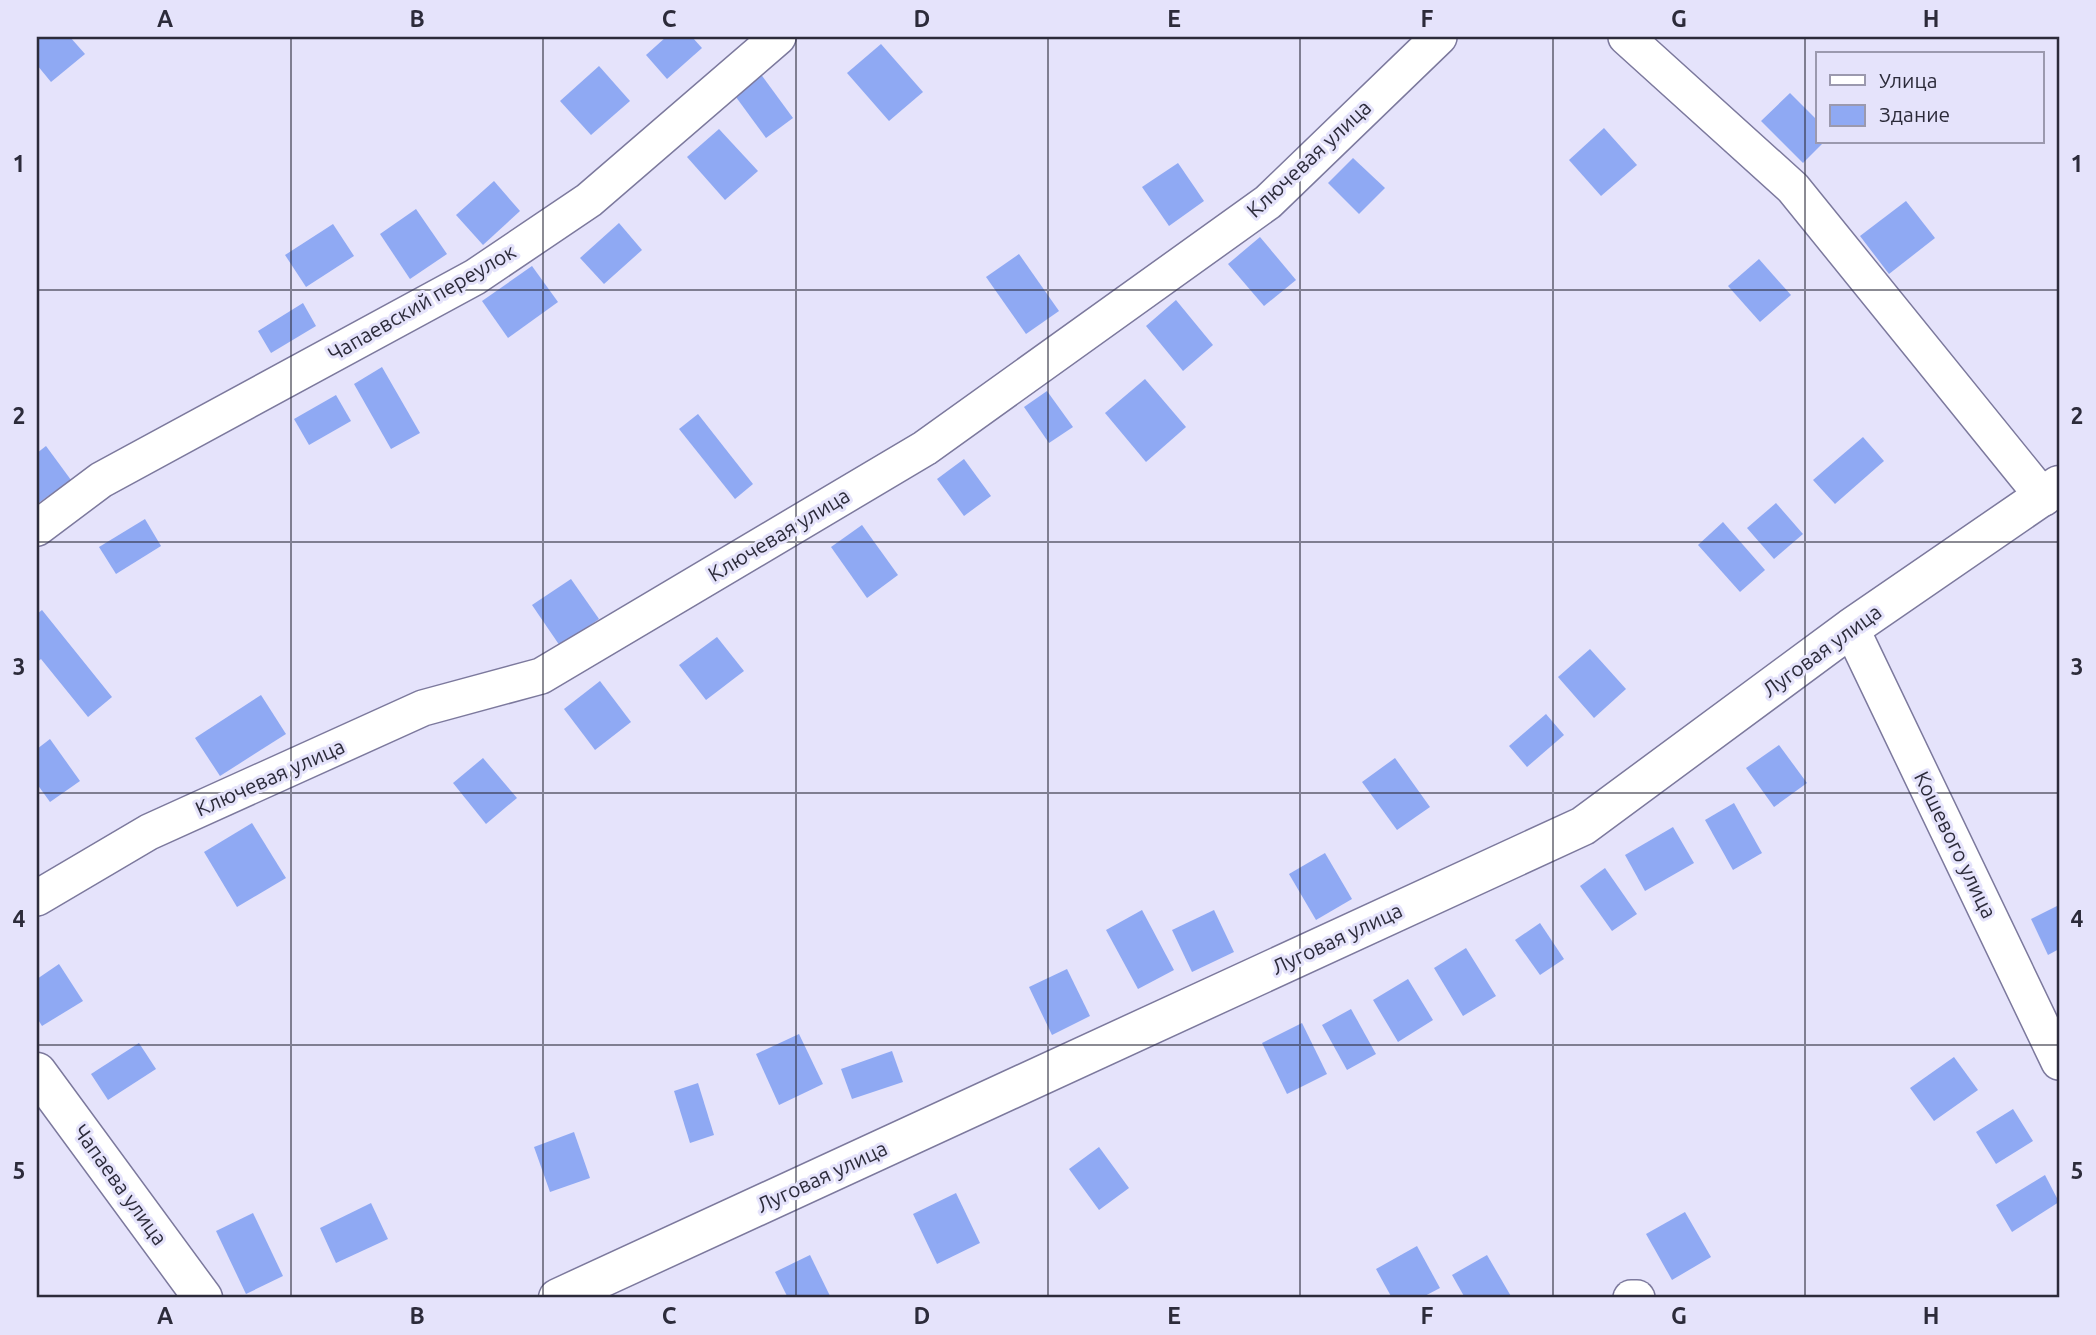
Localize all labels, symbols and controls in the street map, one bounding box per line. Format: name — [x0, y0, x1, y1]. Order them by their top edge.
text: A — [157, 6, 173, 31]
text: B — [409, 6, 425, 31]
text: C — [662, 6, 677, 31]
text: D — [914, 6, 930, 31]
text: E — [1167, 6, 1181, 31]
text: F — [1421, 6, 1434, 31]
text: G — [1671, 6, 1687, 31]
text: H — [1923, 6, 1939, 31]
legend — [1816, 52, 2044, 144]
text: Улица — [1879, 68, 1937, 92]
street label: Ключевая улица — [1241, 95, 1375, 222]
text: Здание — [1879, 102, 1950, 126]
text: 1 — [13, 151, 25, 176]
text: 1 — [2071, 151, 2083, 176]
street label: Чапаевский переулок — [323, 238, 520, 366]
text: 2 — [13, 403, 25, 428]
text: 2 — [2071, 403, 2083, 428]
street label: Ключевая улица — [703, 482, 854, 586]
street label: Луговая улица — [1757, 599, 1886, 701]
text: 3 — [13, 654, 25, 679]
text: 3 — [2071, 654, 2083, 679]
street label: Ключевая улица — [191, 733, 348, 821]
street label: Кошевого улица — [1910, 767, 2002, 922]
street label: Луговая улица — [1267, 897, 1406, 979]
text: 4 — [13, 906, 26, 931]
text: 4 — [2071, 906, 2084, 931]
street label: Чапаева улица — [69, 1120, 173, 1249]
street label: Луговая улица — [752, 1135, 891, 1217]
text: 5 — [13, 1158, 25, 1183]
text: 5 — [2071, 1158, 2083, 1183]
text: A — [157, 1303, 173, 1328]
text: B — [409, 1303, 425, 1328]
text: C — [662, 1303, 677, 1328]
text: D — [914, 1303, 930, 1328]
text: E — [1167, 1303, 1181, 1328]
text: F — [1421, 1303, 1434, 1328]
text: G — [1671, 1303, 1687, 1328]
text: H — [1923, 1303, 1939, 1328]

